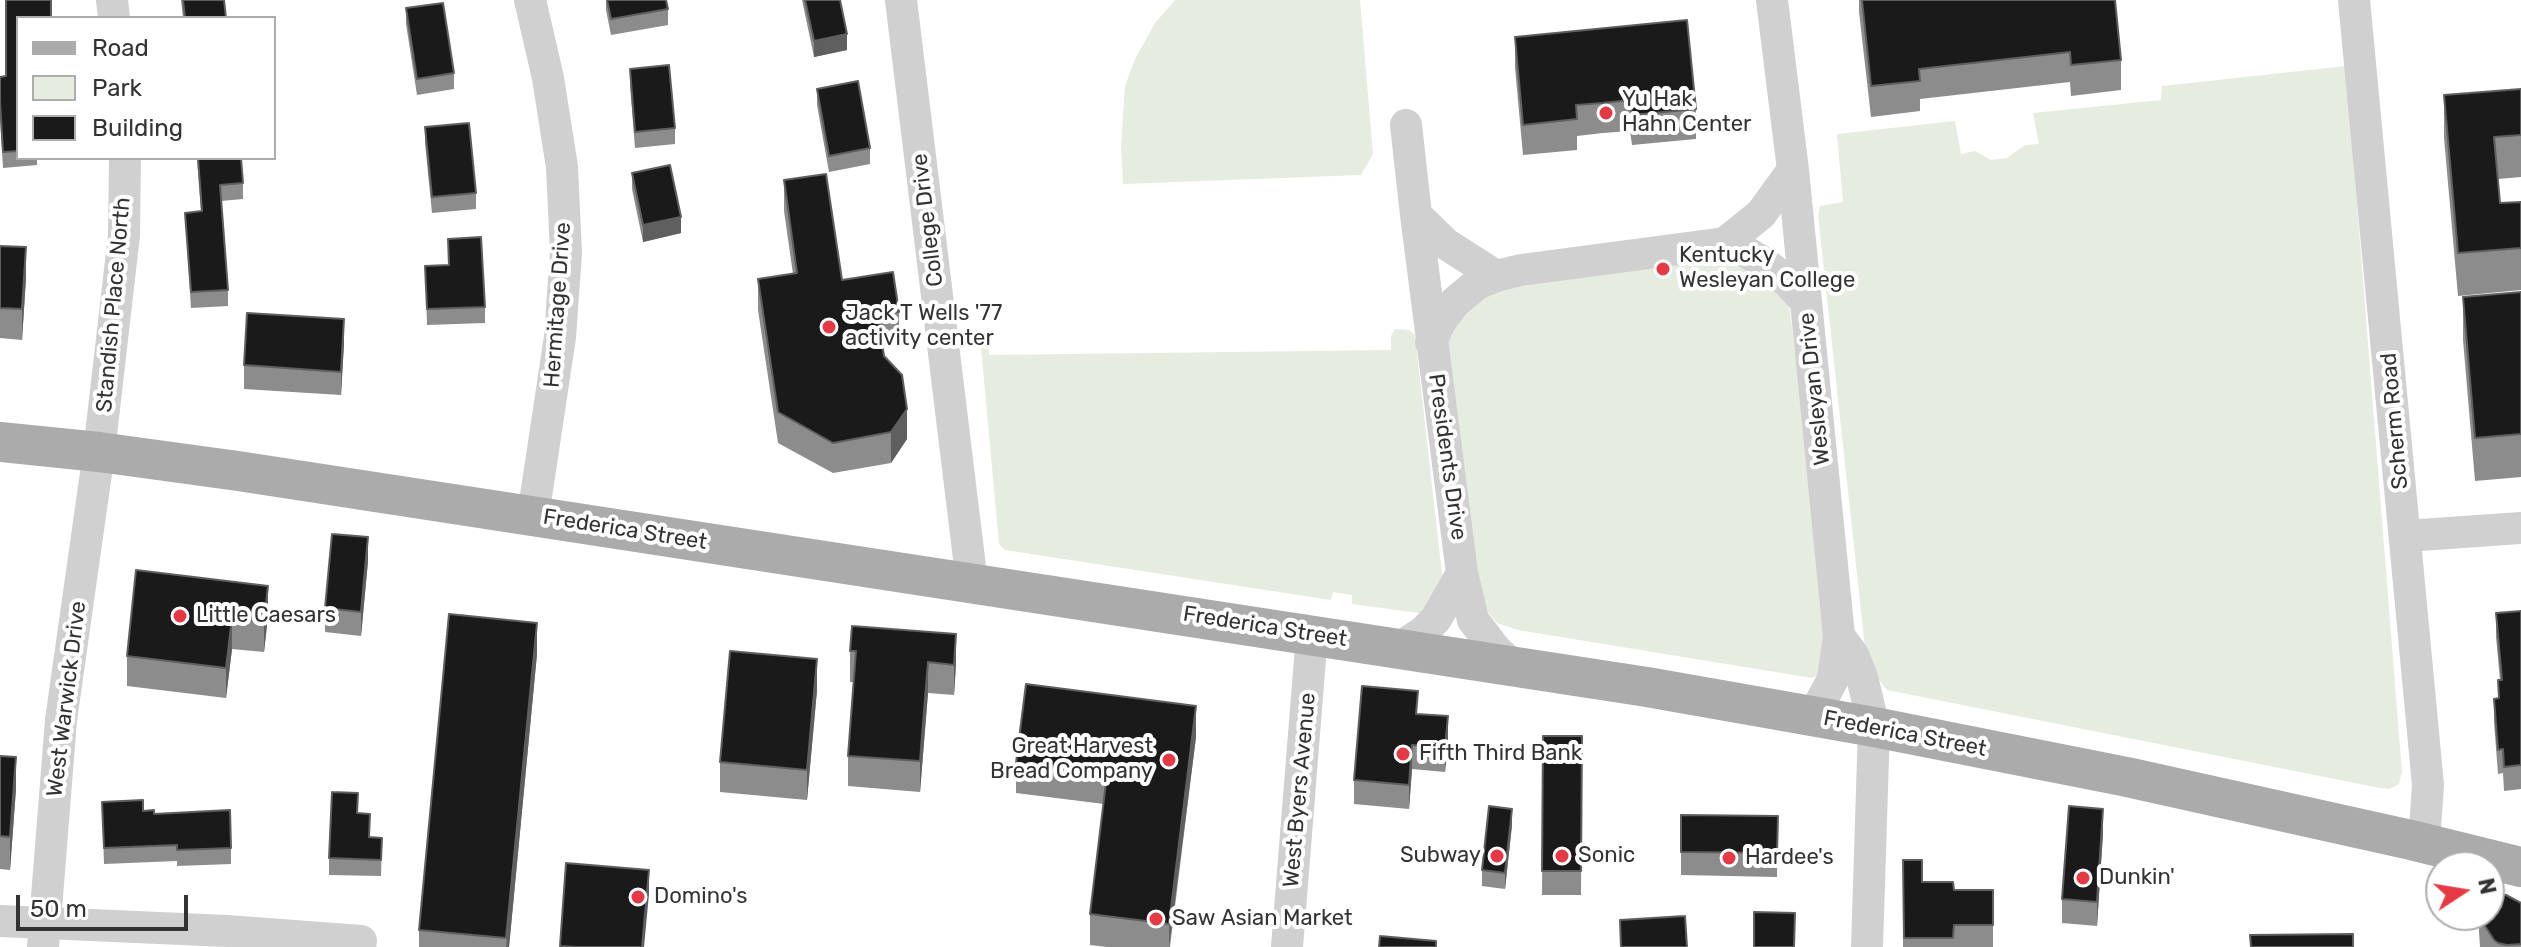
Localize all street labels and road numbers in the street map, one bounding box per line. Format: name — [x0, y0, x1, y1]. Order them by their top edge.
street label: College Drive — [907, 152, 949, 288]
street label: Standish Place North — [91, 196, 137, 414]
street label: Hermitage Drive — [539, 221, 577, 389]
street label: Wesleyan Drive — [1794, 311, 1836, 467]
street label: Scherm Road — [2376, 352, 2414, 490]
street label: Presidents Drive — [1422, 372, 1472, 542]
street label: Frederica Street — [541, 504, 709, 556]
street label: West Warwick Drive — [42, 600, 92, 798]
street label: Frederica Street — [1181, 601, 1349, 653]
street label: West Byers Avenue — [1278, 691, 1322, 889]
street label: Frederica Street — [1821, 705, 1989, 763]

